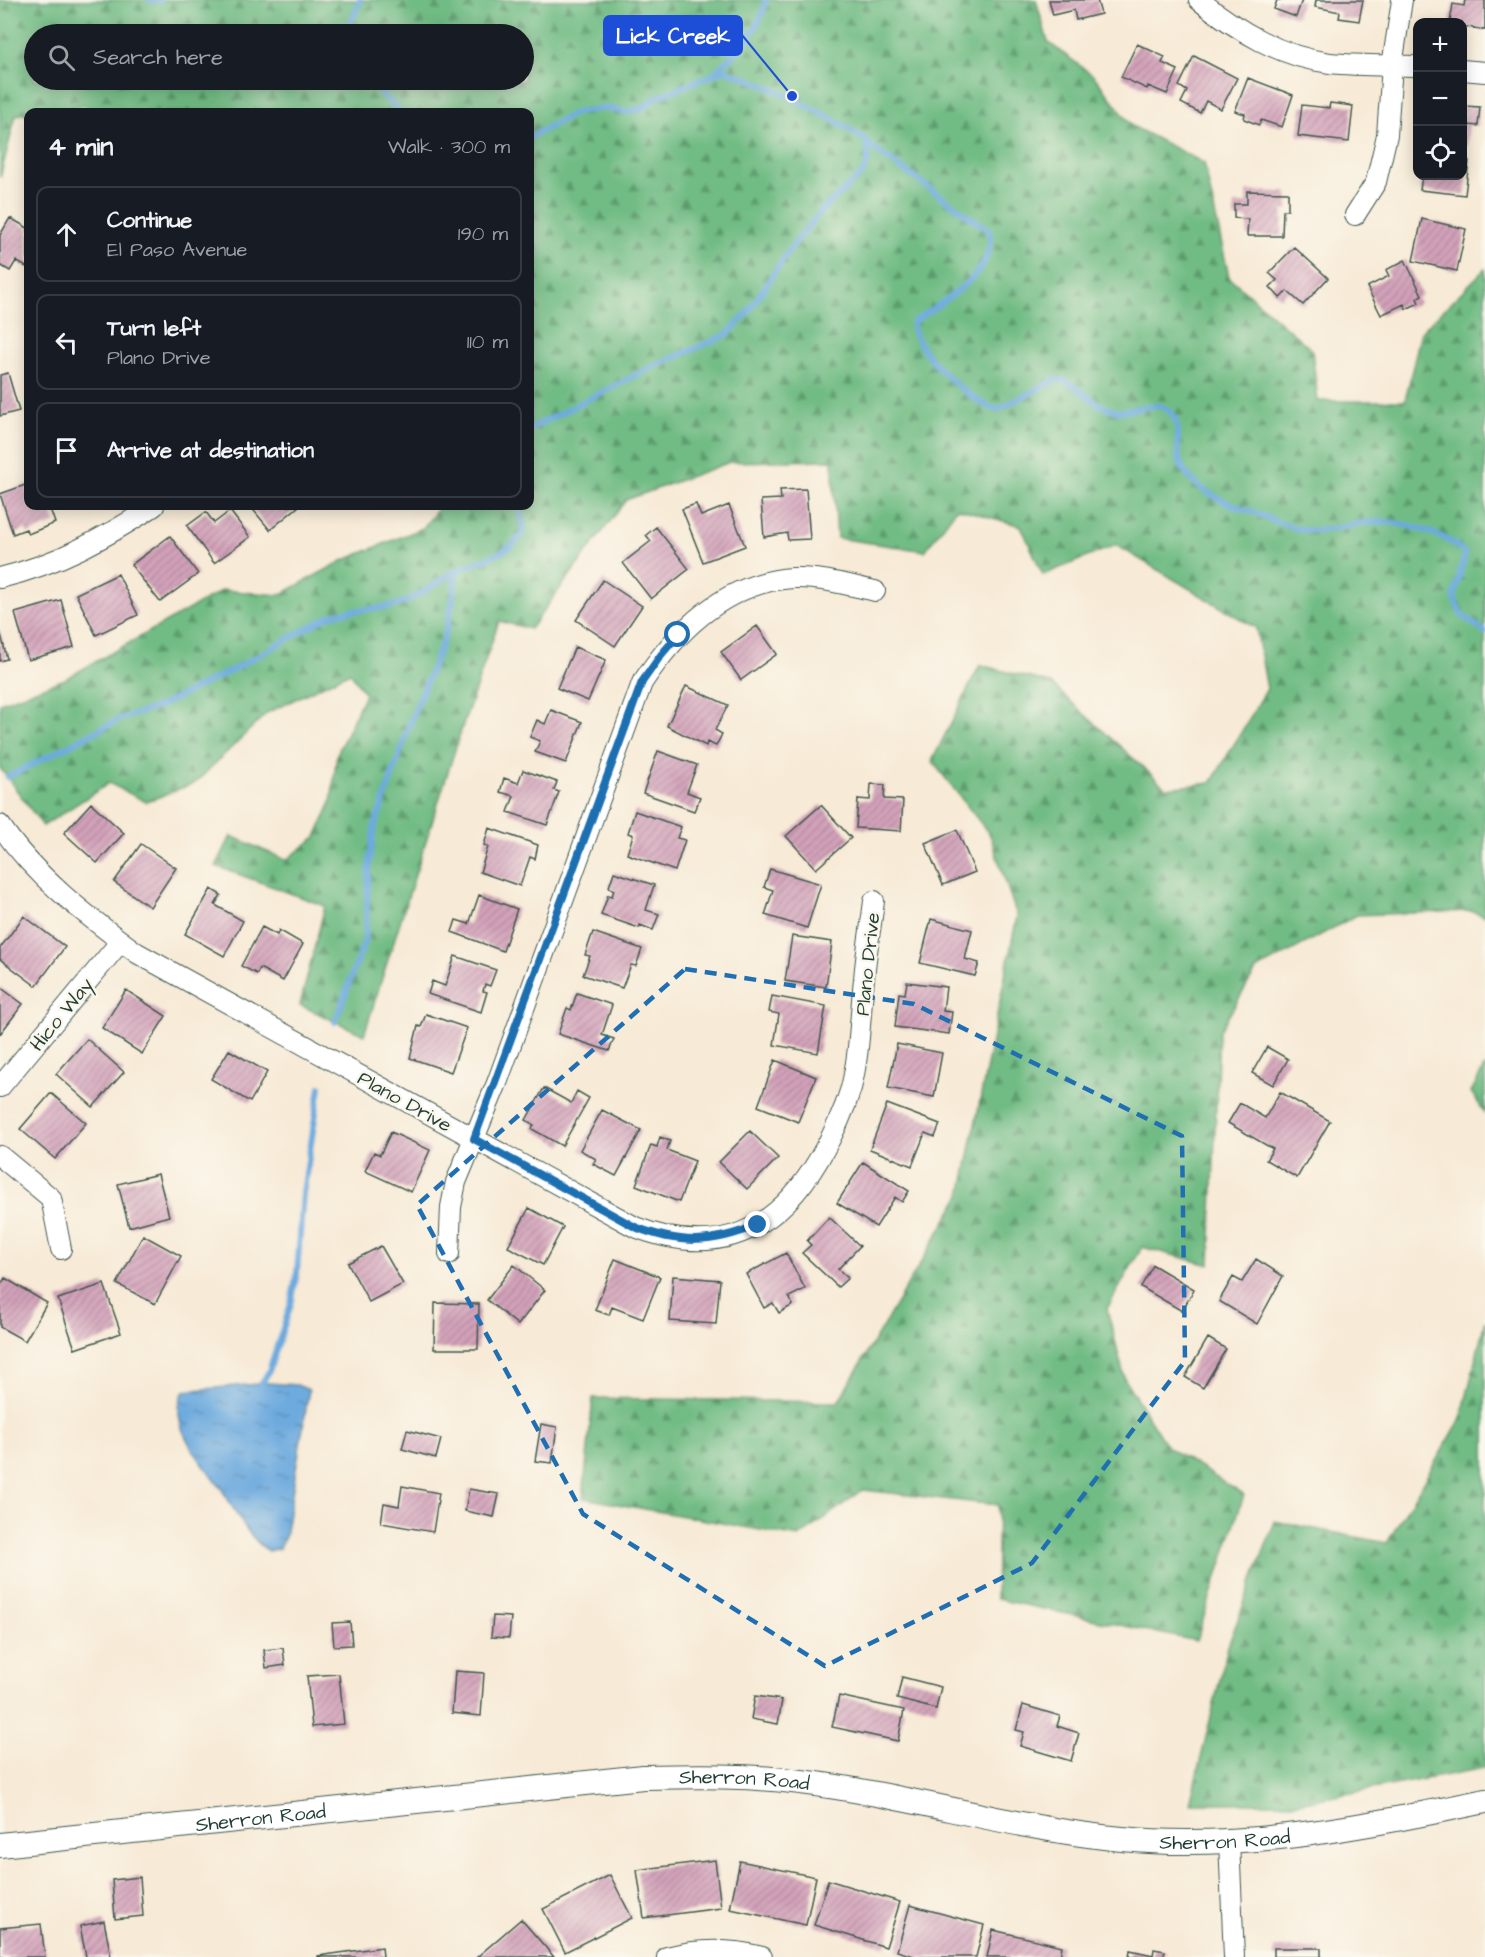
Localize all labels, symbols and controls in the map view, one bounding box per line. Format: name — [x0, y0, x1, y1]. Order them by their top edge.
callout: Lick Creek — [604, 16, 742, 55]
map controls — [1413, 18, 1467, 180]
button: + — [1413, 18, 1467, 72]
text: Lick Creek — [616, 22, 730, 51]
search box — [24, 24, 534, 90]
icon: search — [45, 41, 78, 74]
text: Search here — [93, 42, 223, 73]
button: − — [1413, 72, 1467, 126]
button: locate — [1413, 126, 1467, 180]
text: 4 min — [48, 129, 113, 165]
text: Walk · 300 m — [388, 133, 510, 161]
text: Continue — [107, 205, 192, 236]
icon: ahead — [50, 218, 83, 251]
text: 190 m — [458, 220, 508, 248]
text: El Paso Avenue — [107, 236, 247, 264]
text: Turn left — [107, 313, 201, 344]
icon: left — [50, 326, 83, 359]
text: 110 m — [467, 328, 508, 356]
text: Plano Drive — [107, 344, 211, 372]
icon: arrive — [50, 434, 83, 467]
text: Arrive at destination — [107, 435, 314, 466]
route start — [664, 621, 690, 647]
street label: Plano Drive — [849, 911, 887, 1017]
street label: Hico Way — [24, 972, 101, 1058]
street label: Plano Drive — [352, 1065, 457, 1139]
route end — [744, 1211, 770, 1237]
street label: Sherron Road — [679, 1763, 811, 1798]
street label: Sherron Road — [194, 1798, 327, 1839]
street label: Sherron Road — [1159, 1823, 1292, 1857]

